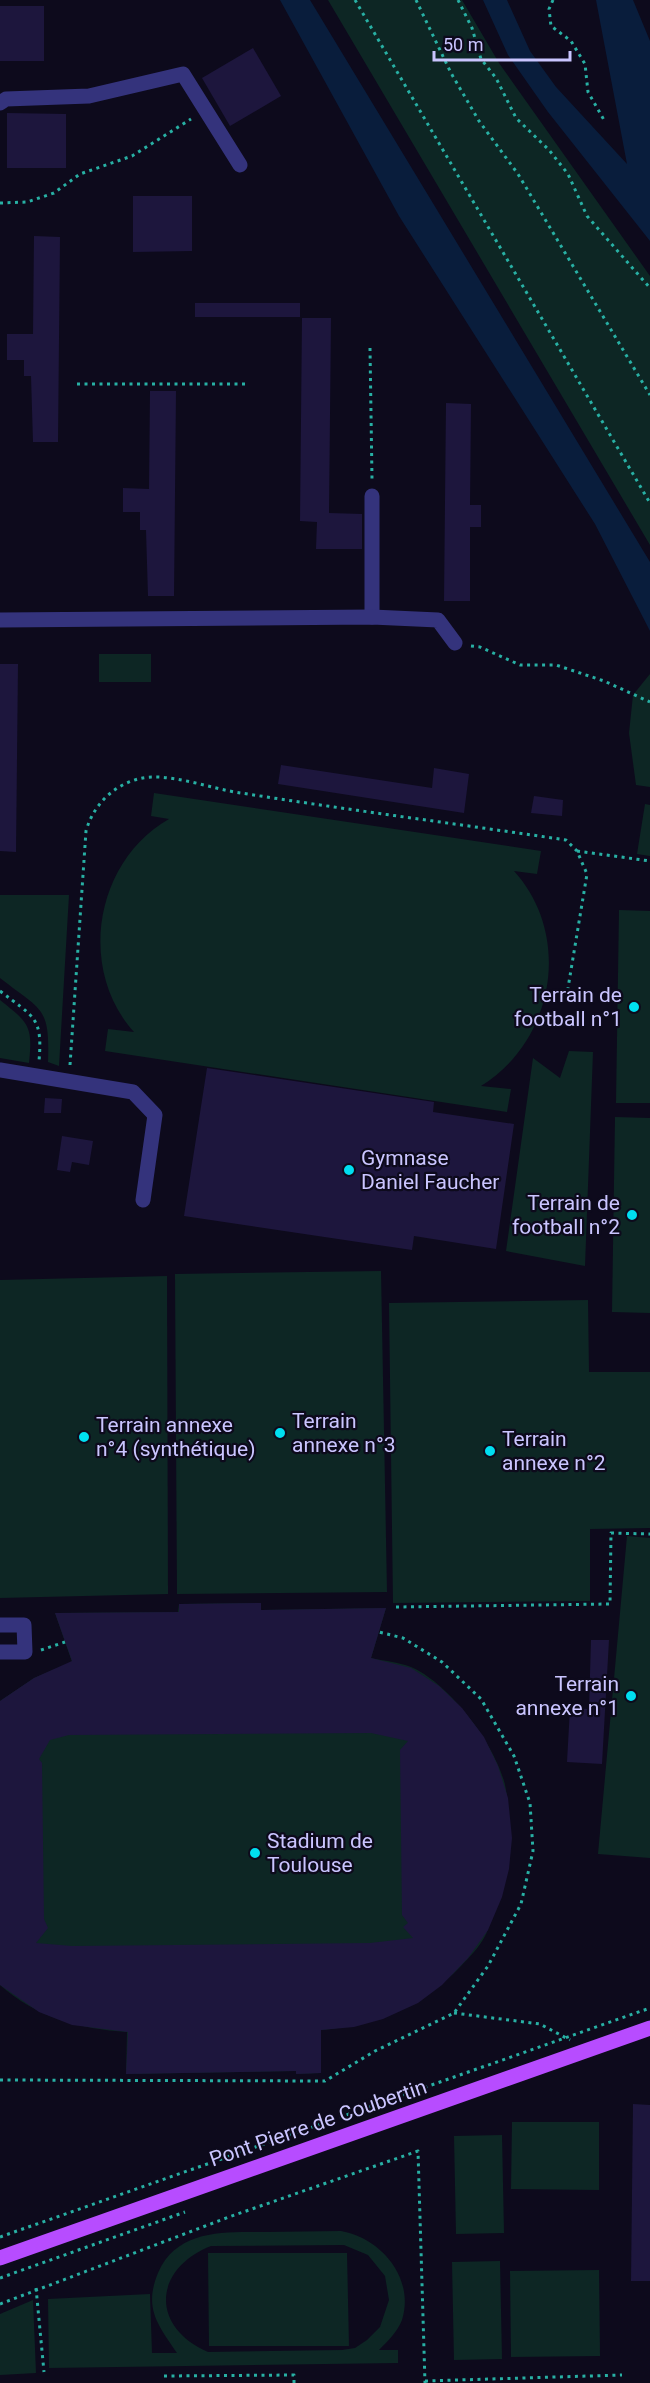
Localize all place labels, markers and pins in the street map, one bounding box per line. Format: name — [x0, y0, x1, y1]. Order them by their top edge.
place label: Terrain de football n°1 — [514, 983, 622, 1031]
marker: Terrain de football n°1 — [627, 1000, 641, 1014]
place label: Gymnase Daniel Faucher — [361, 1146, 499, 1194]
marker: Gymnase Daniel Faucher — [342, 1163, 356, 1177]
place label: Terrain de football n°2 — [512, 1191, 620, 1239]
marker: Terrain de football n°2 — [625, 1208, 639, 1222]
place label: Terrain annexe n°3 — [292, 1409, 396, 1457]
place label: Terrain annexe n°4 (synthétique) — [96, 1413, 256, 1461]
marker: Terrain annexe n°3 — [273, 1426, 287, 1440]
place label: Terrain annexe n°2 — [502, 1427, 606, 1475]
marker: Terrain annexe n°4 (synthétique) — [77, 1430, 91, 1444]
marker: Terrain annexe n°2 — [483, 1444, 497, 1458]
place label: Terrain annexe n°1 — [515, 1672, 619, 1720]
marker: Terrain annexe n°1 — [624, 1689, 638, 1703]
place label: Stadium de Toulouse — [267, 1829, 373, 1877]
marker: Stadium de Toulouse — [248, 1846, 262, 1860]

